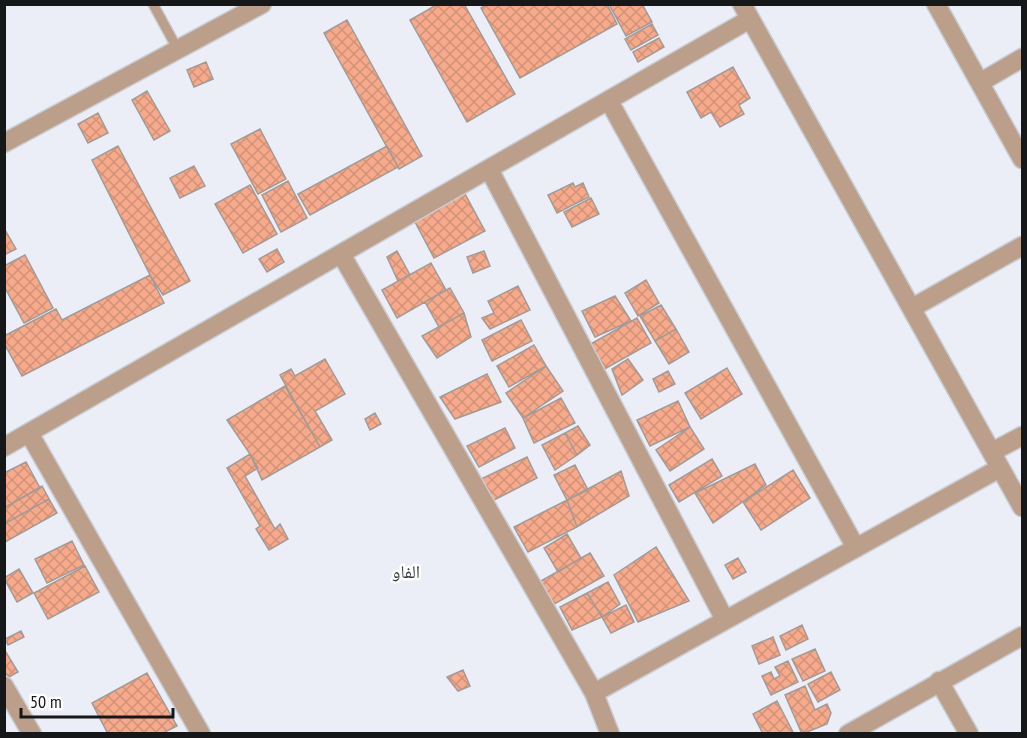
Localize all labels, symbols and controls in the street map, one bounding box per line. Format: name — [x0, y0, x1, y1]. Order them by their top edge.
district label: الفاو — [392, 560, 420, 583]
scale bar — [21, 681, 172, 719]
text: 50 m — [30, 690, 62, 713]

